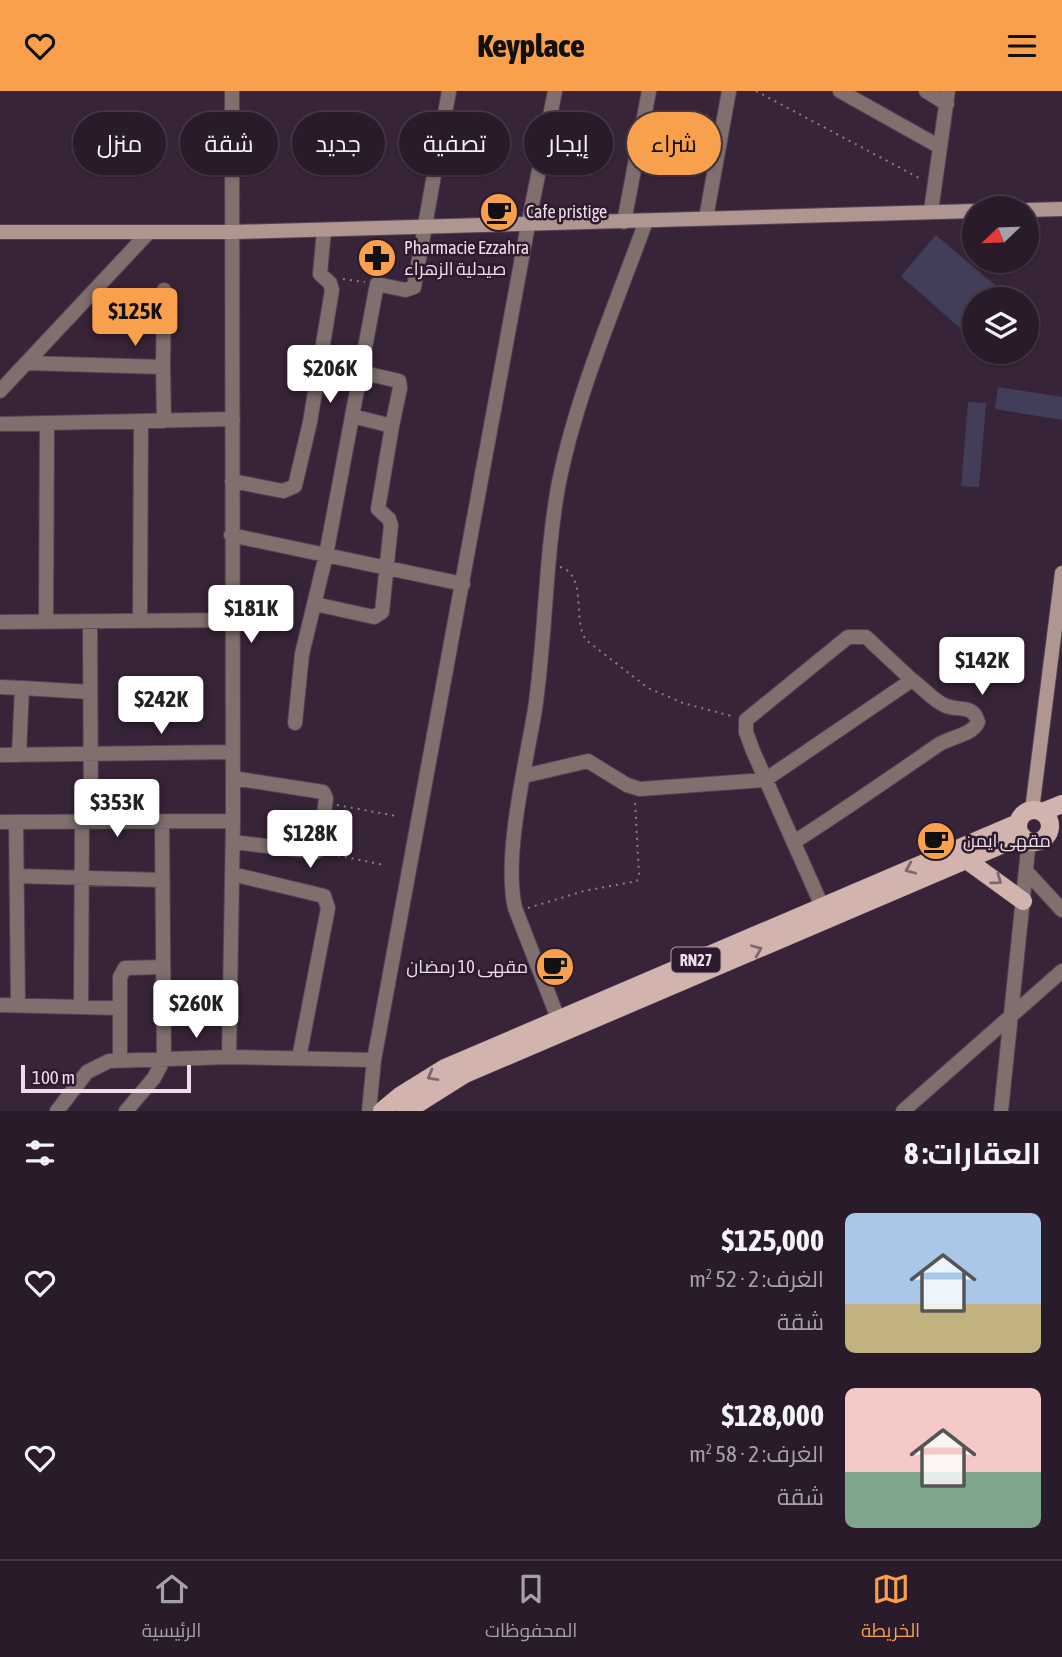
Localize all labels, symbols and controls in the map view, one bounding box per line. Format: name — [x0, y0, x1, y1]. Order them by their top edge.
icon: heart — [21, 27, 59, 65]
text: Keyplace — [477, 27, 585, 64]
icon: menu — [1003, 27, 1041, 65]
chip: منزل — [73, 112, 166, 175]
chip: شقة — [180, 112, 278, 175]
chip: جديد — [292, 112, 385, 175]
chip: تصفية — [399, 112, 510, 175]
chip: إيجار — [524, 112, 613, 175]
chip: شراء — [627, 112, 721, 175]
cafe icon: Cafe pristige — [478, 191, 520, 233]
north arrow — [962, 196, 1040, 273]
map controls — [962, 196, 1039, 364]
place label: Cafe pristige — [526, 201, 607, 222]
pharmacy icon: Pharmacie Ezzahra صيدلية الزهراء — [356, 237, 398, 279]
place label: Pharmacie Ezzahra صيدلية الزهراء — [404, 237, 529, 280]
button: layers — [962, 287, 1039, 364]
pin: $125K — [86, 289, 184, 348]
text: $125K — [108, 298, 162, 324]
pin: $206K — [281, 345, 379, 405]
text: $206K — [303, 355, 357, 381]
pin: $181K — [202, 585, 300, 645]
text: $181K — [224, 595, 278, 621]
pin: $142K — [933, 637, 1031, 697]
text: $142K — [955, 647, 1009, 673]
pin: $242K — [112, 677, 210, 736]
text: $242K — [134, 686, 188, 712]
pin: $353K — [68, 779, 166, 839]
text: $353K — [90, 789, 144, 815]
pin: $128K — [261, 811, 359, 870]
text: $128K — [283, 820, 337, 846]
cafe icon: مقهى ايمن — [915, 820, 957, 862]
place label: مقهى ايمن — [963, 830, 1051, 852]
one-way arrow — [905, 860, 917, 874]
one-way arrow — [989, 872, 1002, 884]
one-way arrow — [749, 944, 762, 958]
cafe icon: مقهى 10 رمضان — [534, 946, 576, 988]
road number: RN27 — [672, 947, 720, 973]
place label: مقهى 10 رمضان — [406, 956, 528, 978]
pin: $260K — [147, 981, 245, 1040]
text: $260K — [169, 990, 223, 1016]
scale bar — [21, 1062, 191, 1094]
text: 100 m — [32, 1066, 75, 1088]
one-way arrow — [426, 1068, 439, 1081]
icon: filters — [21, 1134, 59, 1172]
text: العقارات: 8 — [904, 1136, 1041, 1170]
text: $125,000 — [721, 1223, 824, 1257]
icon: home — [901, 1241, 985, 1325]
icon: heart — [21, 1264, 59, 1302]
text: الغرف: 2 · 52 m² — [689, 1266, 824, 1292]
text: شقة — [777, 1309, 824, 1335]
text: $128,000 — [721, 1398, 824, 1432]
icon: home — [901, 1416, 985, 1500]
icon: heart — [21, 1439, 59, 1477]
text: الغرف: 2 · 58 m² — [689, 1441, 824, 1467]
text: شقة — [777, 1484, 824, 1510]
tab: الرئيسية — [142, 1570, 201, 1648]
tab: المحفوظات — [485, 1570, 577, 1648]
tab: الخريطة — [861, 1570, 920, 1648]

